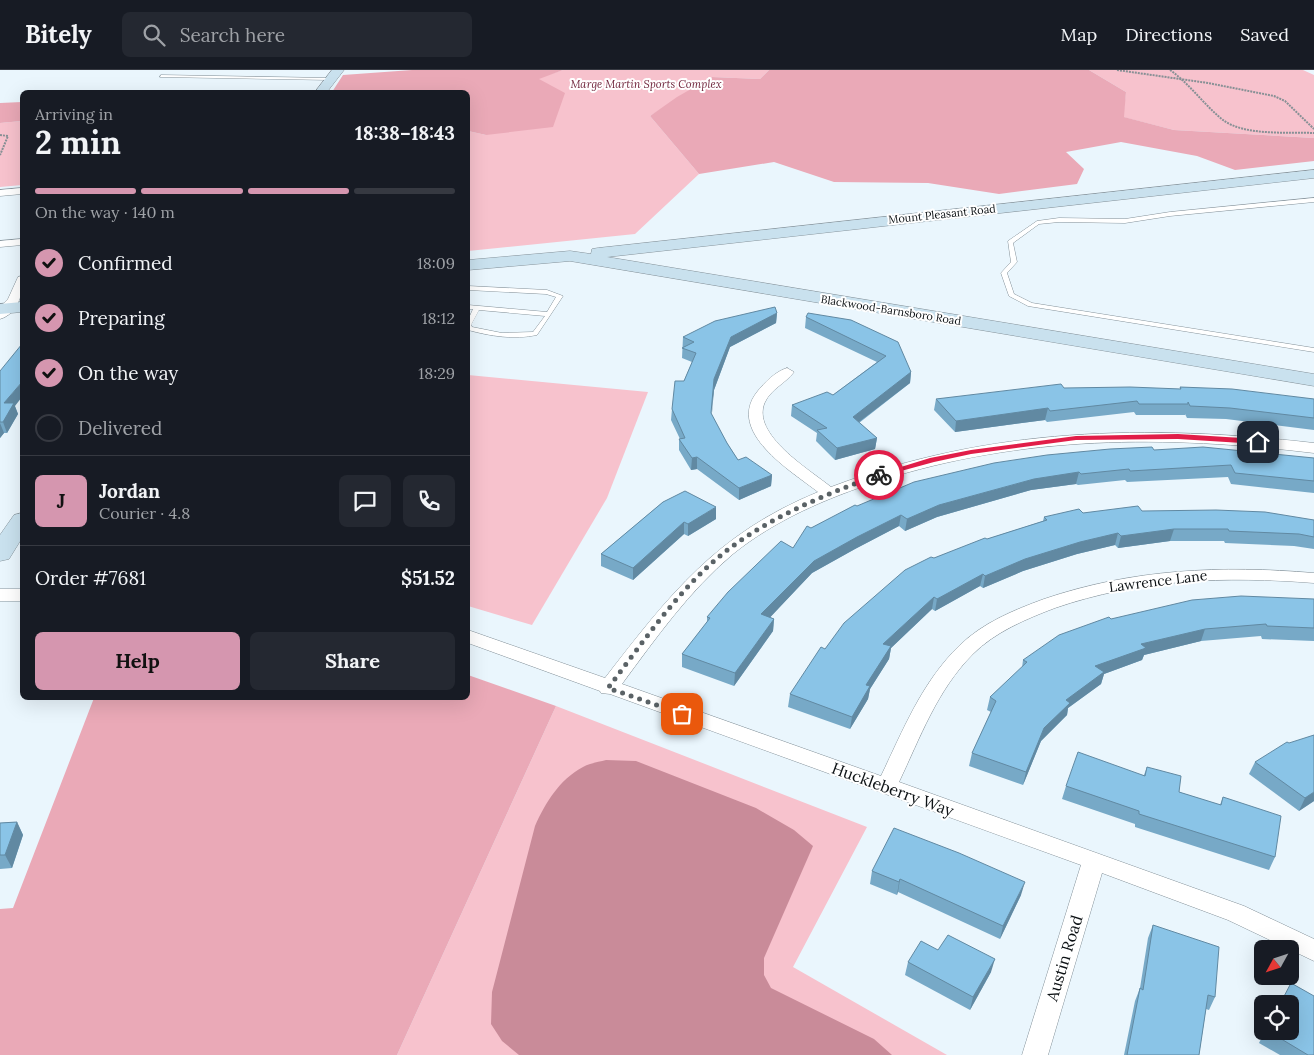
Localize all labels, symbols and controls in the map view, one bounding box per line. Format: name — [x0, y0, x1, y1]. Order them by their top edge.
search box — [122, 12, 472, 57]
text: Bitely — [25, 19, 92, 50]
icon: search — [140, 21, 168, 49]
text: Search here — [180, 23, 285, 47]
text: Map — [1061, 23, 1097, 46]
text: Directions — [1125, 23, 1212, 46]
text: Saved — [1240, 23, 1289, 46]
park label: Marge Martin Sports Complex — [570, 77, 722, 91]
text: Arriving in — [35, 104, 113, 124]
text: 18:38–18:43 — [355, 121, 455, 145]
text: 2 min — [35, 122, 121, 163]
street label: Mount Pleasant Road — [888, 201, 997, 227]
text: On the way · 140 m — [35, 202, 175, 222]
icon: check — [35, 249, 63, 277]
text: Confirmed — [78, 251, 173, 275]
text: 18:09 — [417, 253, 455, 273]
street label: Blackwood-Barnsboro Road — [820, 292, 963, 328]
icon: check — [35, 304, 63, 332]
text: Preparing — [78, 306, 165, 330]
text: 18:12 — [422, 308, 455, 328]
icon: check — [35, 359, 63, 387]
text: On the way — [78, 361, 178, 385]
text: 18:29 — [418, 363, 455, 383]
text: Delivered — [78, 416, 162, 440]
pin — [1237, 421, 1279, 463]
icon: home — [1244, 428, 1272, 456]
courier — [854, 450, 904, 500]
icon: bike — [865, 461, 893, 489]
button: chat — [339, 475, 391, 527]
button: phone — [403, 475, 455, 527]
text: Jordan — [99, 479, 160, 503]
text: J — [57, 489, 65, 513]
text: Courier · 4.8 — [99, 503, 190, 523]
text: Order #7681 — [35, 566, 146, 590]
text: $51.52 — [401, 566, 455, 590]
street label: Lawrence Lane — [1108, 566, 1209, 596]
button: Help — [35, 632, 240, 690]
button: Share — [250, 632, 455, 690]
pin — [661, 693, 703, 735]
icon: bag — [668, 700, 696, 728]
street label: Huckleberry Way — [829, 758, 957, 821]
street label: Austin Road — [1041, 912, 1087, 1004]
north arrow — [1254, 940, 1299, 985]
map controls — [1254, 940, 1299, 1040]
button: locate — [1254, 995, 1299, 1040]

